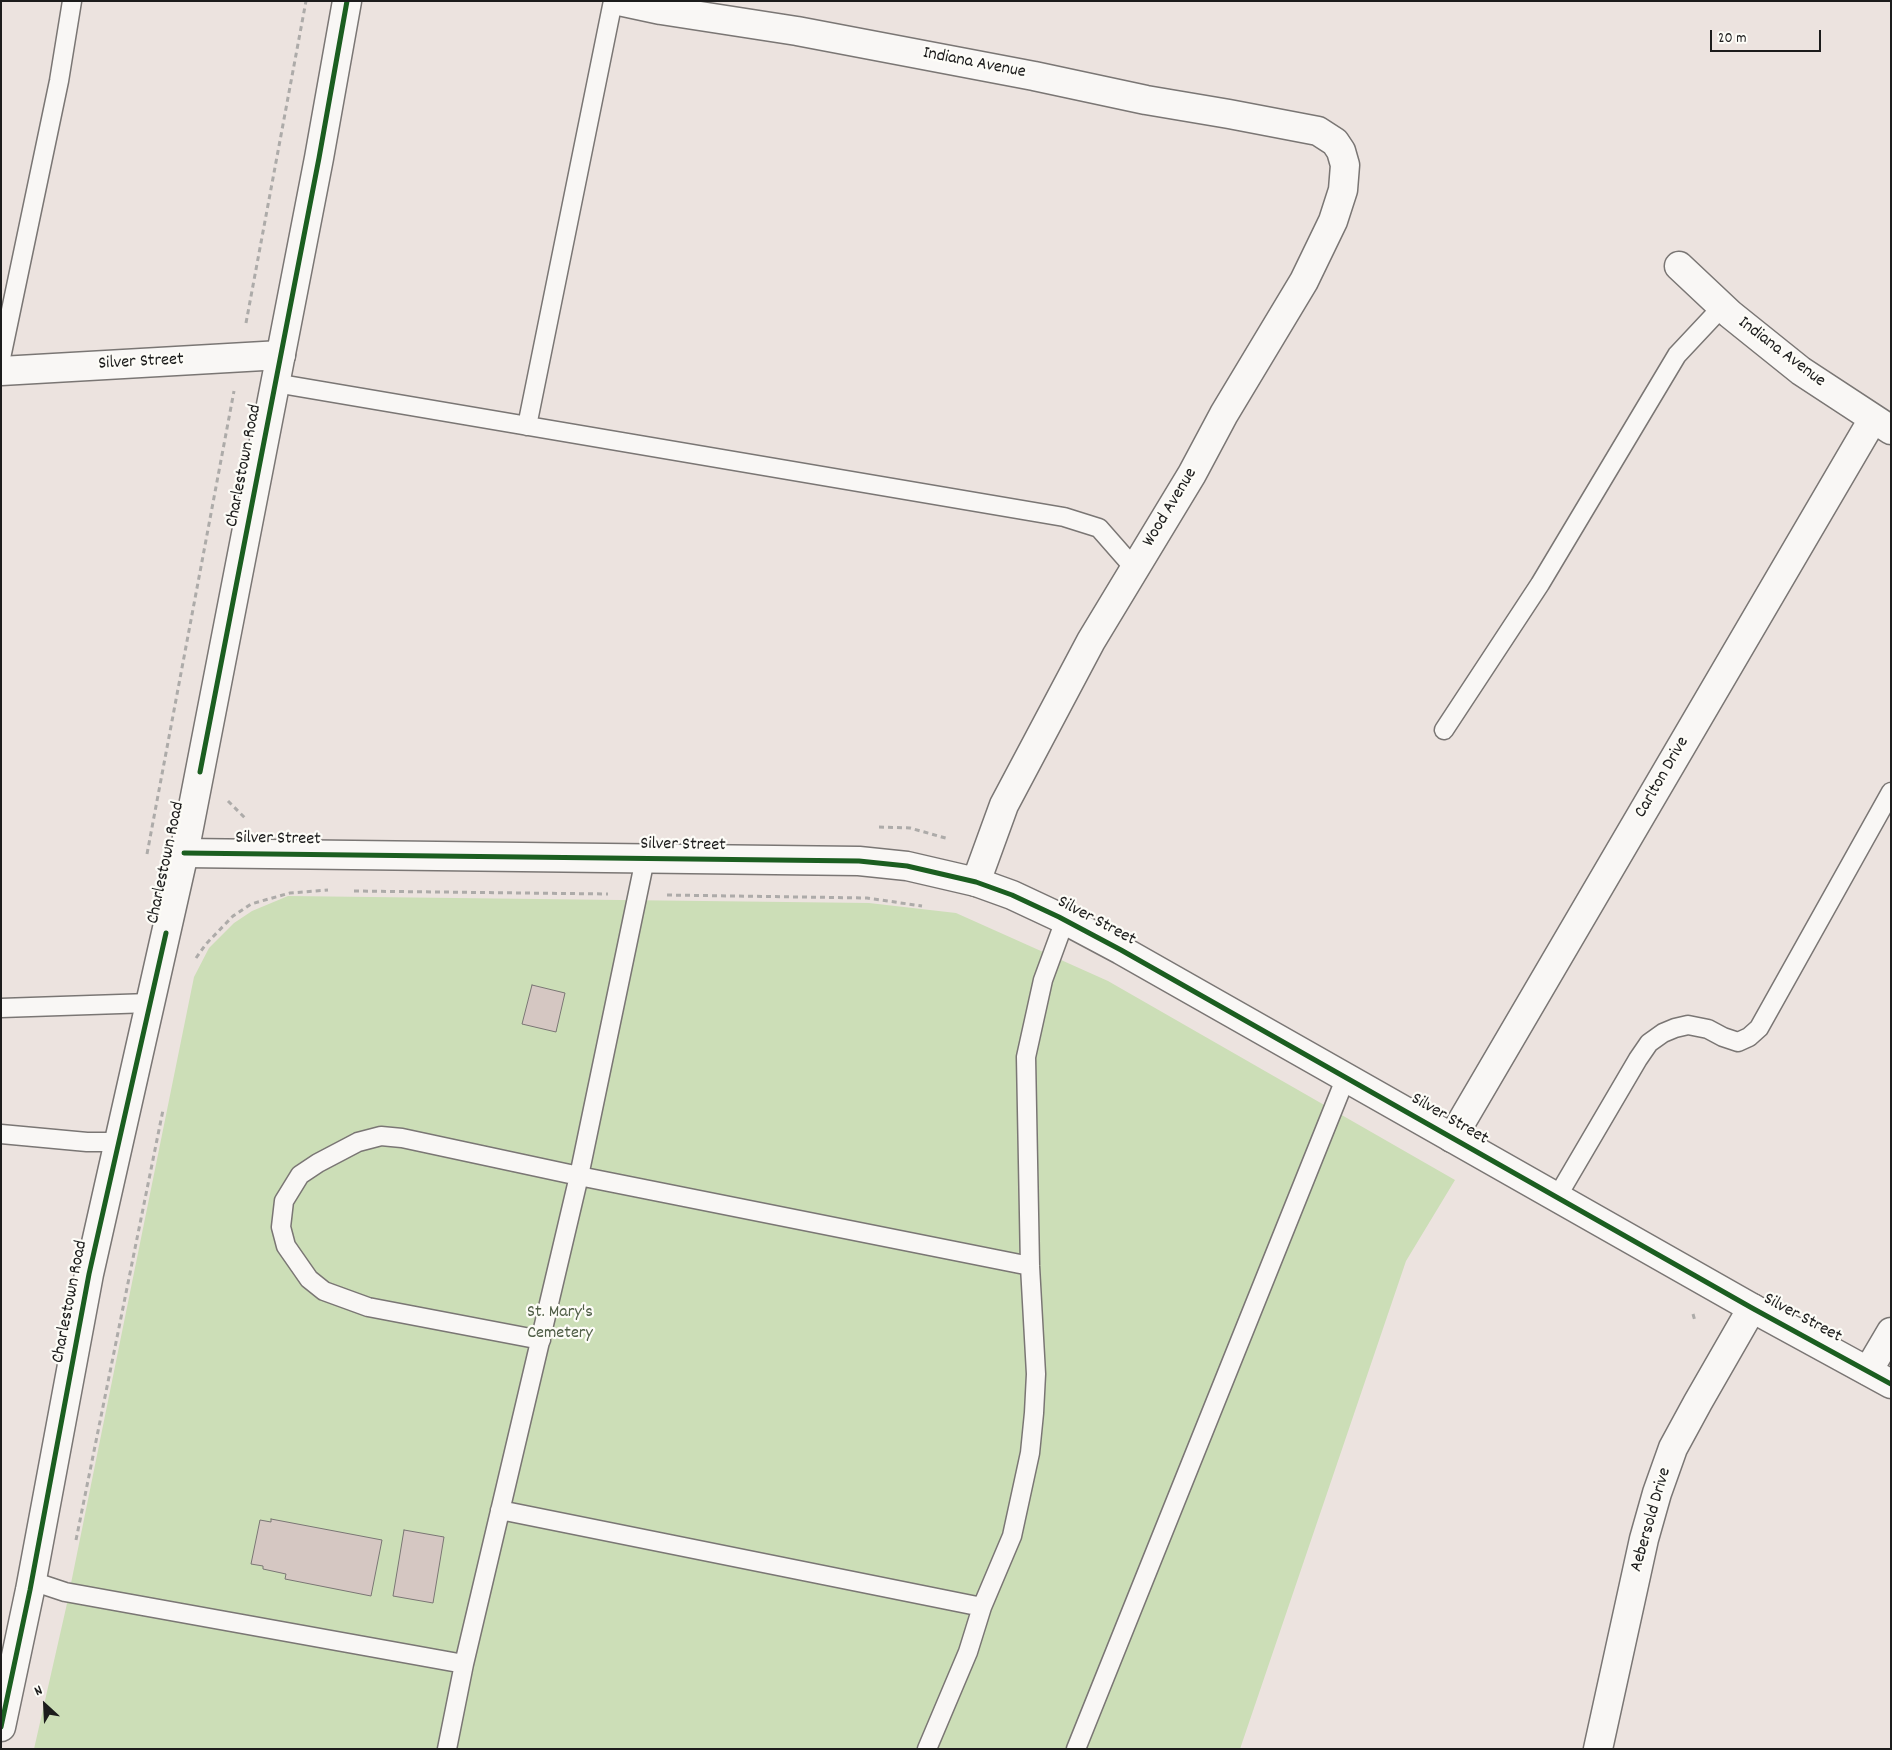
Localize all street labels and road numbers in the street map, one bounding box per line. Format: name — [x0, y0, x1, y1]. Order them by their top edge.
street label: Indiana Avenue — [921, 43, 1027, 85]
street label: Indiana Avenue — [1733, 313, 1829, 393]
street label: Silver Street — [98, 350, 184, 376]
street label: Charlestown Road — [223, 403, 267, 529]
street label: Wood Avenue — [1139, 465, 1203, 551]
street label: Carlton Drive — [1631, 734, 1695, 822]
street label: Charlestown Road — [144, 800, 190, 926]
street label: Silver Street — [235, 828, 321, 852]
street label: Silver Street — [640, 834, 726, 858]
street label: Silver Street — [1053, 892, 1139, 952]
street label: Silver Street — [1407, 1089, 1491, 1151]
street label: Charlestown Road — [49, 1239, 93, 1365]
street label: Silver Street — [1759, 1289, 1845, 1349]
street label: Aebersold Drive — [1627, 1465, 1677, 1575]

